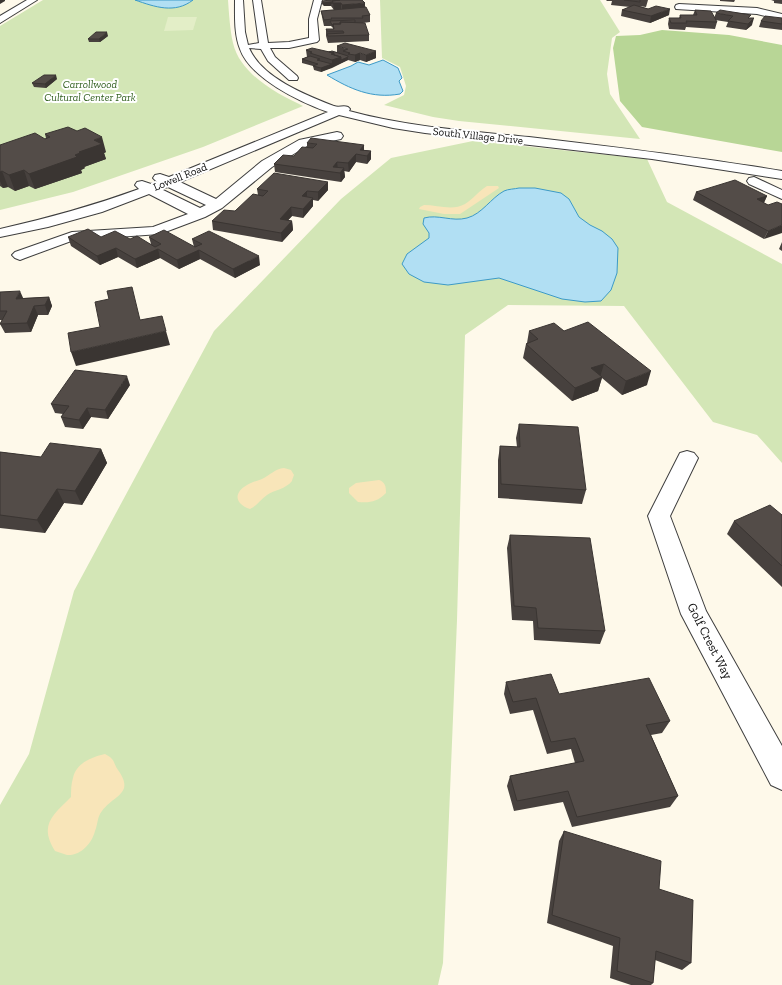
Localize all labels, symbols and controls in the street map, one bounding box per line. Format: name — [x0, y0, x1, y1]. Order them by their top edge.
park label: Carrollwood Cultural Center Park — [44, 78, 136, 104]
street label: South Village Drive — [432, 125, 524, 147]
street label: Lowell Road — [151, 160, 209, 194]
street label: Golf Crest Way — [684, 600, 736, 682]

